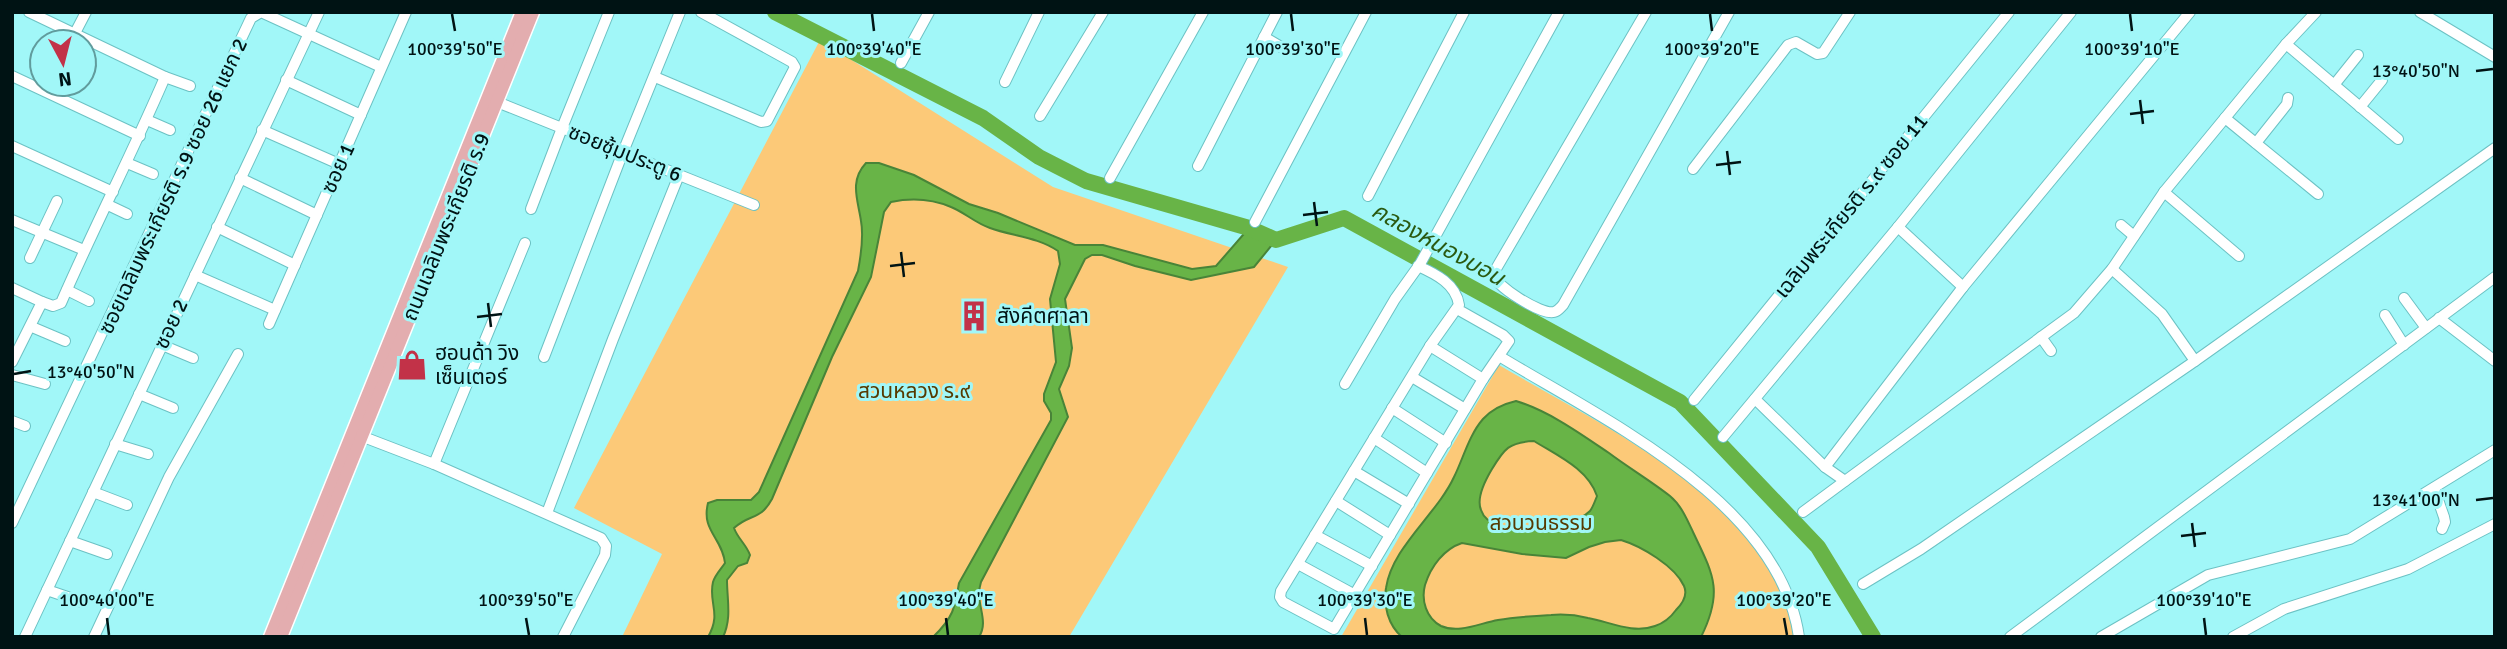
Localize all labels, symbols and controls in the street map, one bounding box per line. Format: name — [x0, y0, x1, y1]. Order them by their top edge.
north arrow — [28, 28, 98, 98]
street label: ซอยเฉลิมพระเกียรติ ร.9 ซอย 26 แยก 2 — [93, 34, 253, 338]
text: 100°39'50"E — [407, 38, 503, 60]
text: 100°39'40"E — [826, 38, 922, 60]
text: 100°39'30"E — [1245, 38, 1341, 60]
text: 100°39'20"E — [1664, 38, 1760, 60]
text: 100°39'10"E — [2084, 38, 2180, 60]
text: 13°40'50"N — [2372, 60, 2460, 82]
text: N — [57, 66, 73, 92]
street label: เฉลิมพระเกียรติ ร.๙ ซอย 11 — [1769, 109, 1933, 303]
street label: ซอยซุ้มประตู 6 — [564, 118, 686, 188]
street label: ถนนเฉลิมพระเกียรติ ร.9 — [396, 129, 496, 325]
street label: ซอย 1 — [316, 139, 360, 197]
water label: คลองหนองบอน — [1367, 196, 1511, 293]
street label: ซอย 2 — [149, 295, 193, 353]
building icon: สังคีตศาลา — [957, 299, 991, 333]
place label: สังคีตศาลา — [997, 303, 1089, 329]
place label: ฮอนด้า วิง เซ็นเตอร์ — [435, 340, 519, 390]
shop icon: ฮอนด้า วิง เซ็นเตอร์ — [395, 348, 429, 382]
text: 13°40'50"N — [47, 361, 135, 383]
park label: สวนหลวง ร.๙ — [858, 378, 970, 404]
text: 13°41'00"N — [2372, 489, 2460, 511]
park label: สวนวนธรรม — [1489, 510, 1593, 536]
text: 100°40'00"E — [59, 589, 155, 611]
text: 100°39'50"E — [478, 589, 574, 611]
text: 100°39'40"E — [898, 589, 994, 611]
text: 100°39'30"E — [1317, 589, 1413, 611]
text: 100°39'20"E — [1736, 589, 1832, 611]
text: 100°39'10"E — [2156, 589, 2252, 611]

